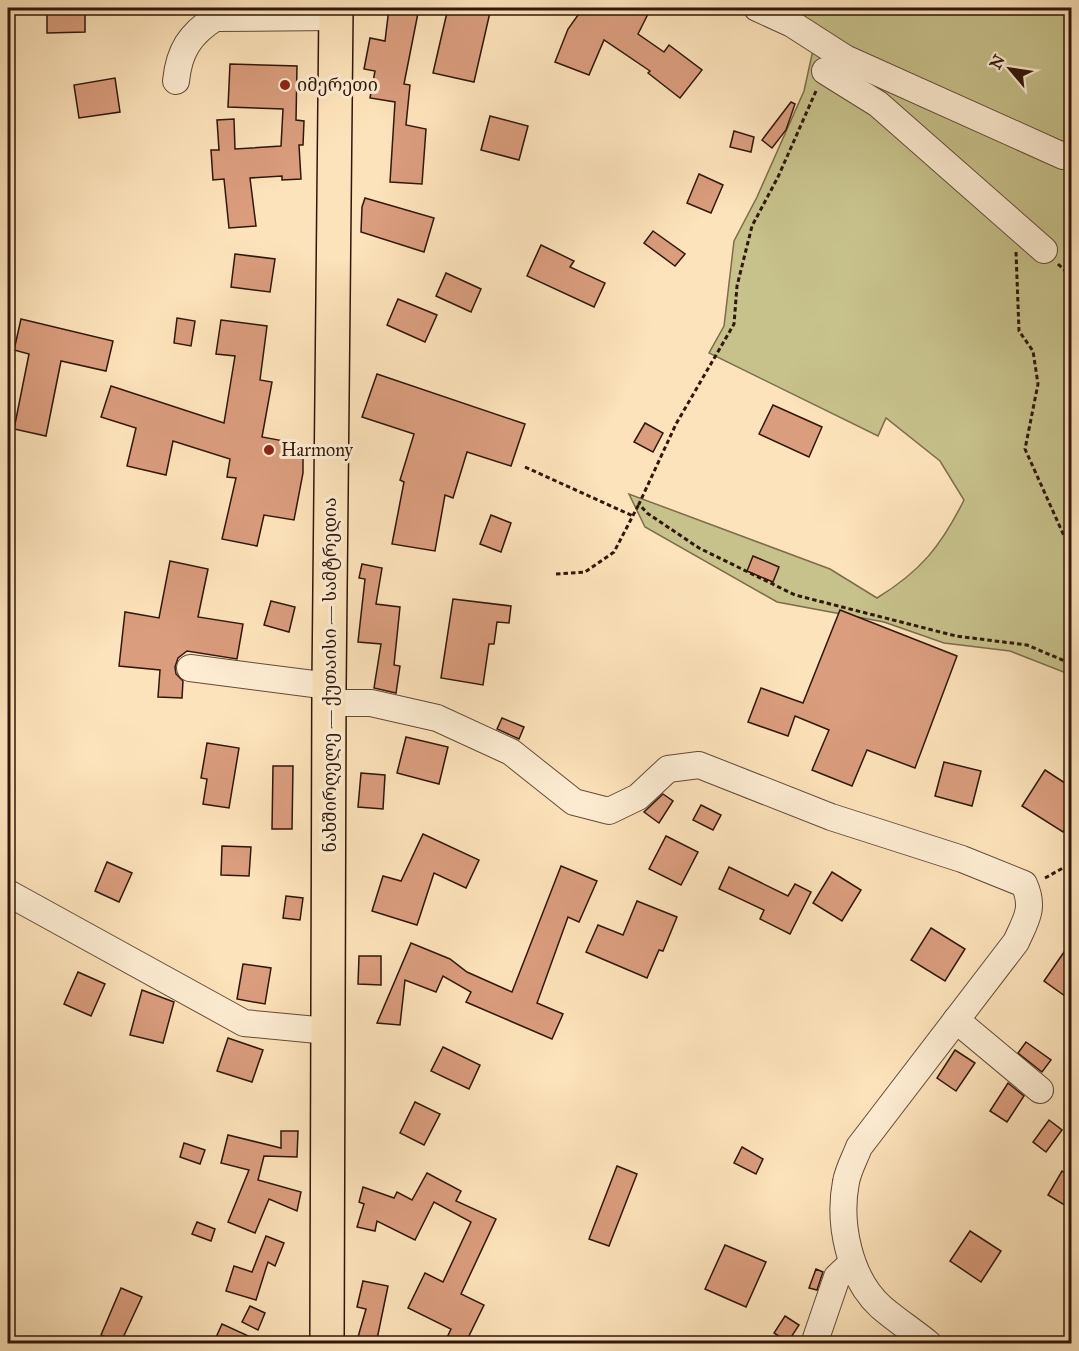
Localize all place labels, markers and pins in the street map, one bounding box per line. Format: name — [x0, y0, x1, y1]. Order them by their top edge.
place label: იმერეთი — [297, 74, 378, 96]
marker: იმერეთი — [278, 78, 292, 92]
place label: Harmony — [281, 439, 354, 461]
marker: Harmony — [262, 443, 276, 457]

